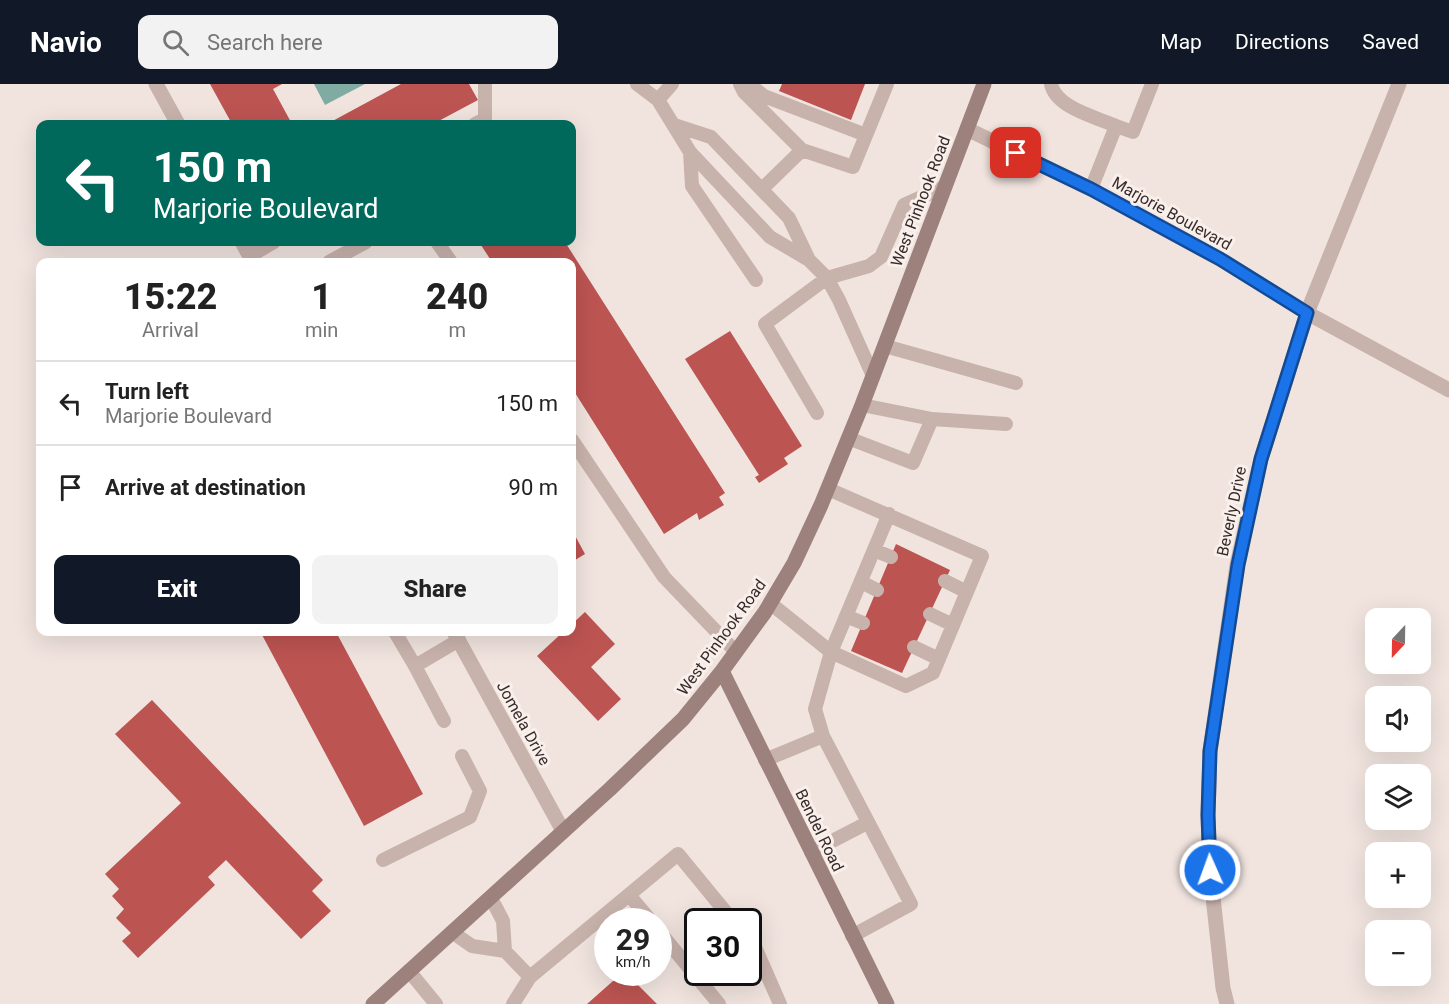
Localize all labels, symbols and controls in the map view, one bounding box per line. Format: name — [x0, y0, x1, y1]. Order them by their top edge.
search box — [138, 15, 558, 69]
text: Navio — [30, 26, 102, 59]
icon: search — [159, 26, 192, 59]
text: Search here — [207, 30, 323, 55]
text: Map — [1160, 30, 1202, 54]
text: Directions — [1235, 30, 1329, 54]
text: Saved — [1362, 30, 1419, 54]
pin — [990, 127, 1041, 178]
street label: West Pinhook Road — [887, 133, 954, 269]
icon: arrive — [999, 136, 1032, 169]
text: 150 m — [153, 143, 272, 192]
icon: left — [54, 144, 132, 222]
street label: Marjorie Boulevard — [1109, 173, 1235, 254]
text: Marjorie Boulevard — [153, 193, 379, 225]
text: 15:22 — [124, 276, 217, 318]
text: 1 — [311, 276, 332, 318]
text: 240 — [426, 276, 488, 318]
text: Arrival — [142, 318, 199, 342]
text: min — [305, 318, 338, 342]
text: m — [448, 318, 466, 342]
text: Turn left — [105, 379, 189, 404]
icon: left — [54, 387, 87, 420]
text: 150 m — [496, 391, 558, 416]
text: Marjorie Boulevard — [105, 404, 272, 428]
street label: Beverly Drive — [1213, 464, 1250, 558]
icon: arrive — [54, 471, 87, 504]
text: Arrive at destination — [105, 475, 306, 500]
text: 90 m — [509, 475, 558, 500]
button: Exit — [54, 555, 300, 624]
button: Share — [312, 555, 558, 624]
street label: West Pinhook Road — [673, 576, 770, 699]
north arrow — [1365, 608, 1431, 674]
map controls — [1365, 608, 1431, 986]
street label: Jomela Drive — [493, 678, 554, 769]
button: sound — [1365, 686, 1431, 752]
button: layers — [1365, 764, 1431, 830]
street label: Bendel Road — [791, 786, 848, 875]
position arrow — [1178, 838, 1242, 902]
button: + — [1365, 842, 1431, 908]
speed limit sign: 30 — [684, 908, 762, 986]
button: − — [1365, 920, 1431, 986]
text: 29 — [616, 922, 650, 957]
text: km/h — [615, 953, 651, 971]

